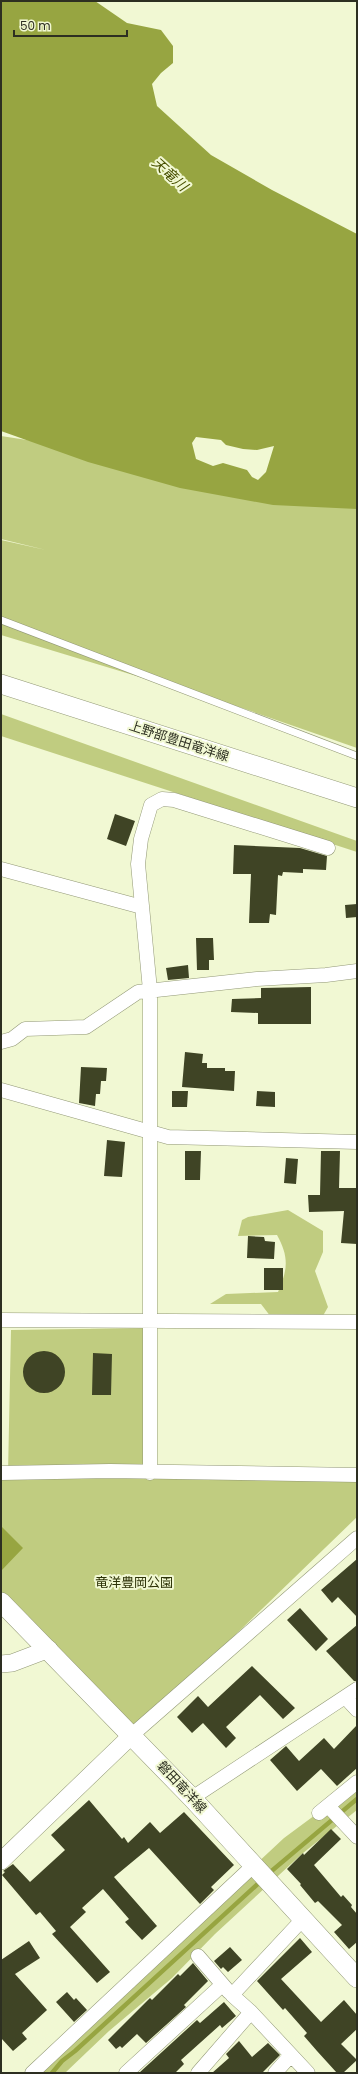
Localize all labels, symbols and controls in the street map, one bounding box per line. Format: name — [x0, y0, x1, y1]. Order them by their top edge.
scale bar — [14, 12, 127, 38]
text: 50 m — [20, 17, 51, 34]
water label: 天竜川 — [148, 153, 194, 197]
street label: 上野部豊田竜洋線 — [127, 716, 231, 766]
park label: 竜洋豊岡公園 — [95, 1573, 173, 1592]
street label: 磐田竜洋線 — [153, 1757, 211, 1817]

